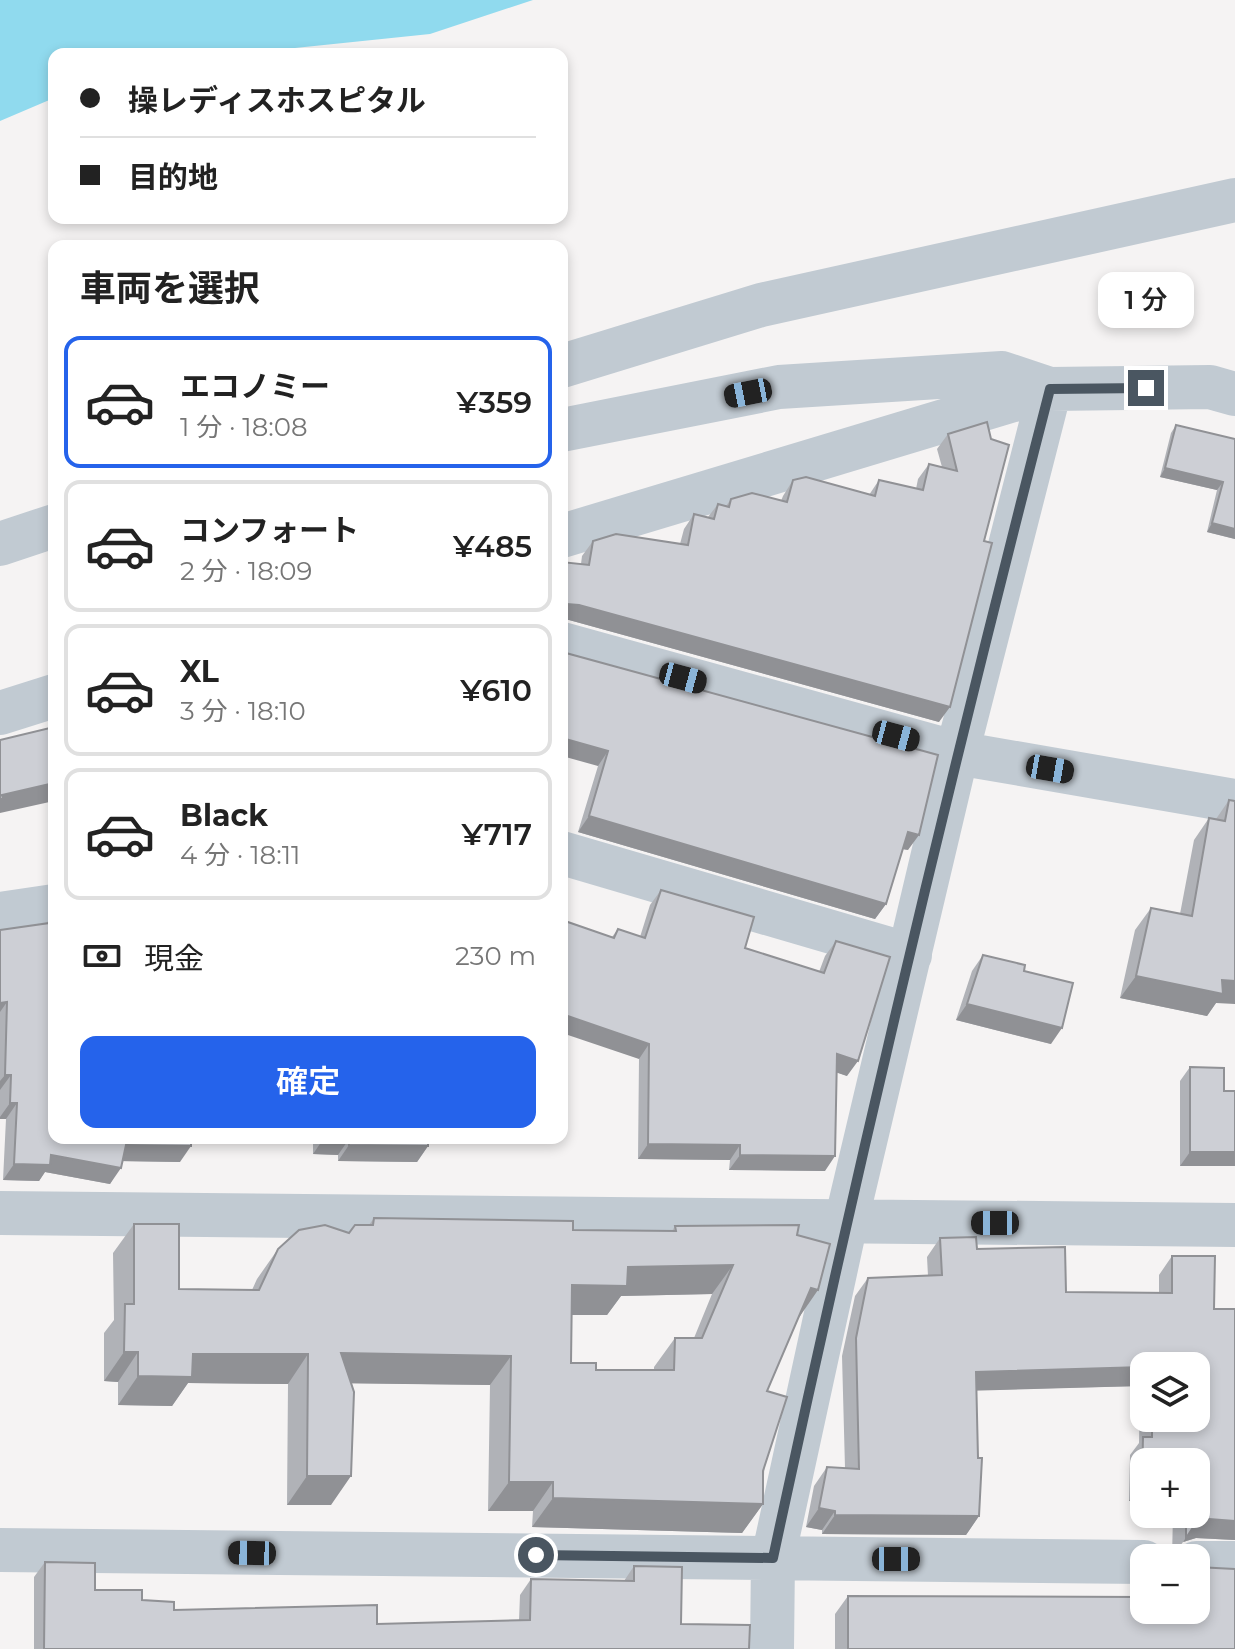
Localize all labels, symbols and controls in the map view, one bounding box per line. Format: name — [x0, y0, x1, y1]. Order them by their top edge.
text: 操レディスホスピタル — [128, 82, 426, 119]
text: 目的地 — [128, 159, 218, 196]
text: 車両を選択 — [80, 266, 260, 310]
callout: 1 分 — [1098, 272, 1194, 328]
text: 1 分 — [1124, 284, 1168, 316]
icon: car — [84, 366, 156, 438]
text: エコノミー — [180, 368, 330, 405]
route end — [1128, 370, 1164, 406]
car — [722, 377, 774, 409]
text: ¥359 — [457, 384, 532, 421]
text: 1 分 · 18:08 — [180, 411, 308, 443]
icon: car — [84, 510, 156, 582]
text: コンフォート — [180, 512, 359, 549]
text: ¥485 — [453, 528, 532, 565]
text: 2 分 · 18:09 — [180, 555, 312, 587]
text: XL — [180, 653, 219, 690]
icon: car — [84, 654, 156, 726]
car — [657, 660, 709, 696]
text: ¥610 — [460, 672, 532, 709]
text: 3 分 · 18:10 — [180, 695, 306, 727]
car — [870, 718, 922, 754]
car — [1024, 753, 1076, 785]
text: Black — [180, 797, 268, 834]
icon: car — [84, 798, 156, 870]
text: ¥717 — [461, 816, 532, 853]
text: 4 分 · 18:11 — [180, 839, 300, 871]
icon: cash — [80, 934, 124, 978]
text: 現金 — [144, 940, 204, 977]
text: 230 m — [455, 940, 536, 972]
button: 確定 — [80, 1036, 536, 1128]
car — [971, 1211, 1019, 1235]
map controls — [1130, 1352, 1210, 1624]
button: layers — [1130, 1352, 1210, 1432]
button: + — [1130, 1448, 1210, 1528]
route start — [518, 1537, 554, 1573]
car — [228, 1541, 276, 1565]
button: − — [1130, 1544, 1210, 1624]
car — [872, 1547, 920, 1571]

